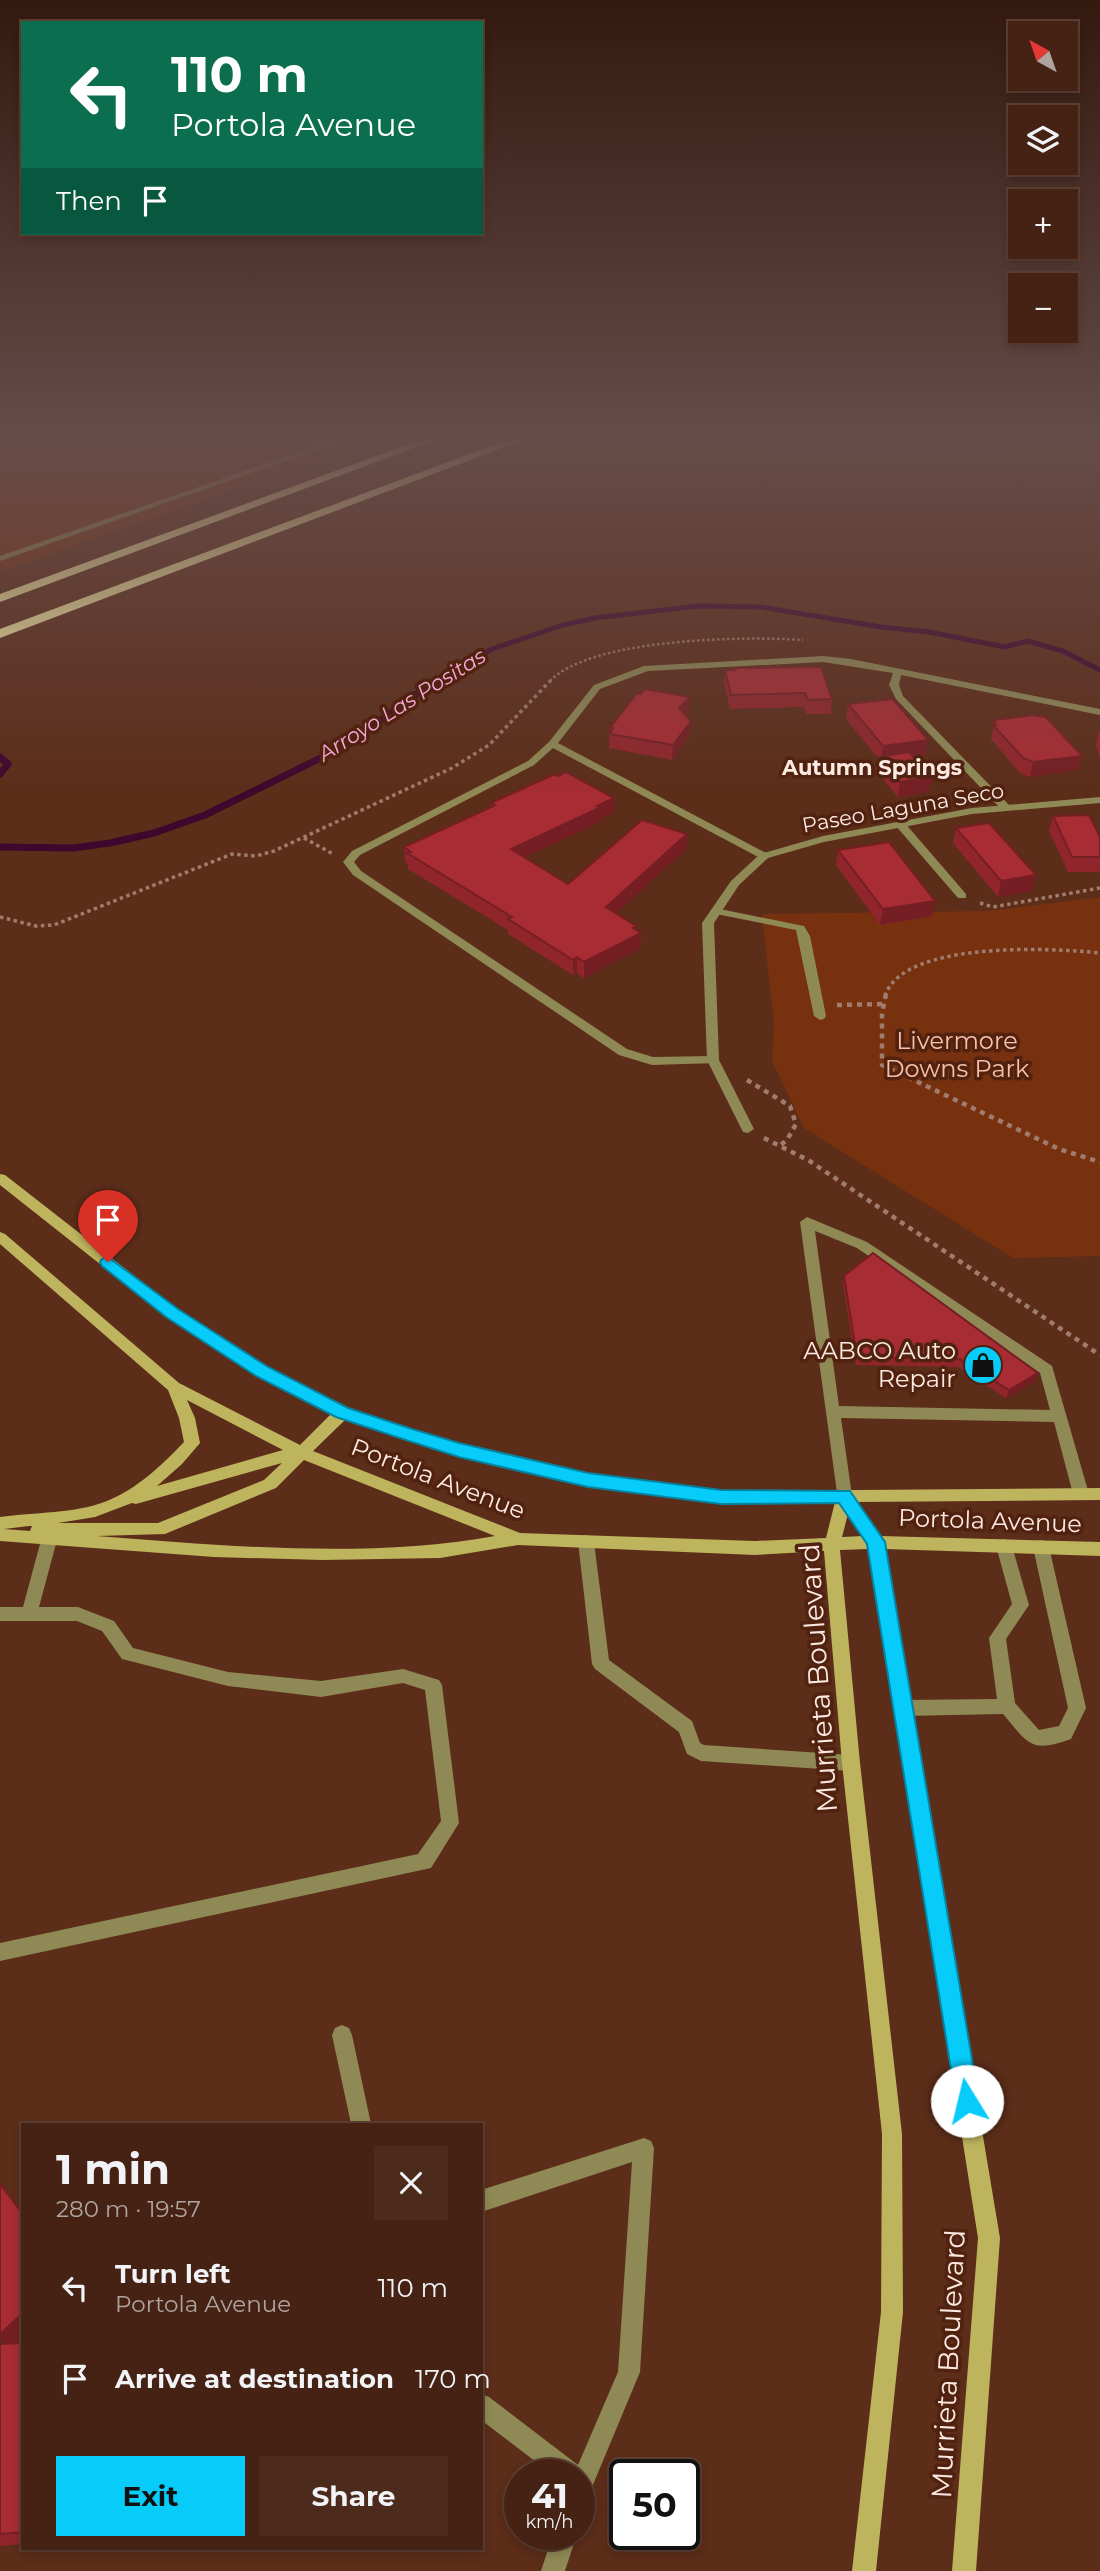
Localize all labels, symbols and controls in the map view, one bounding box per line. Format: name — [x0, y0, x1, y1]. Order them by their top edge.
north arrow — [1008, 21, 1078, 91]
map controls — [1008, 21, 1078, 343]
text: 110 m — [171, 45, 308, 104]
icon: left — [56, 49, 147, 140]
text: Portola Avenue — [171, 105, 416, 144]
button: layers — [1008, 105, 1078, 175]
icon: arrive — [136, 182, 174, 220]
text: Then — [56, 185, 122, 217]
button: + — [1008, 189, 1078, 259]
button: − — [1008, 273, 1078, 343]
water label: Arroyo Las Positas — [312, 643, 490, 767]
district label: Autumn Springs — [781, 755, 962, 780]
street label: Paseo Laguna Seco — [800, 777, 1006, 838]
park label: Livermore Downs Park — [885, 1026, 1030, 1083]
pin — [78, 1190, 138, 1262]
icon: arrive — [89, 1201, 127, 1239]
place label: AABCO Auto Repair — [803, 1336, 956, 1393]
shop icon: AABCO Auto Repair — [962, 1344, 1004, 1386]
street label: Portola Avenue — [347, 1432, 529, 1525]
street label: Portola Avenue — [898, 1503, 1082, 1538]
street label: Murrieta Boulevard — [792, 1542, 844, 1814]
position arrow — [930, 2064, 1004, 2138]
text: 1 min — [56, 2143, 170, 2195]
button: close — [374, 2146, 448, 2220]
text: 280 m · 19:57 — [56, 2195, 201, 2223]
street label: Murrieta Boulevard — [924, 2229, 972, 2499]
text: Turn left — [115, 2258, 231, 2290]
icon: left — [56, 2269, 94, 2307]
text: 110 m — [378, 2272, 448, 2304]
text: Portola Avenue — [115, 2290, 291, 2318]
icon: arrive — [56, 2360, 94, 2398]
text: Arrive at destination — [115, 2363, 394, 2395]
text: 170 m — [415, 2363, 491, 2395]
button: Exit — [56, 2456, 245, 2536]
button: Share — [259, 2456, 448, 2536]
speed limit sign: 50 — [609, 2459, 700, 2550]
text: 41 — [531, 2474, 568, 2517]
text: km/h — [525, 2511, 574, 2533]

